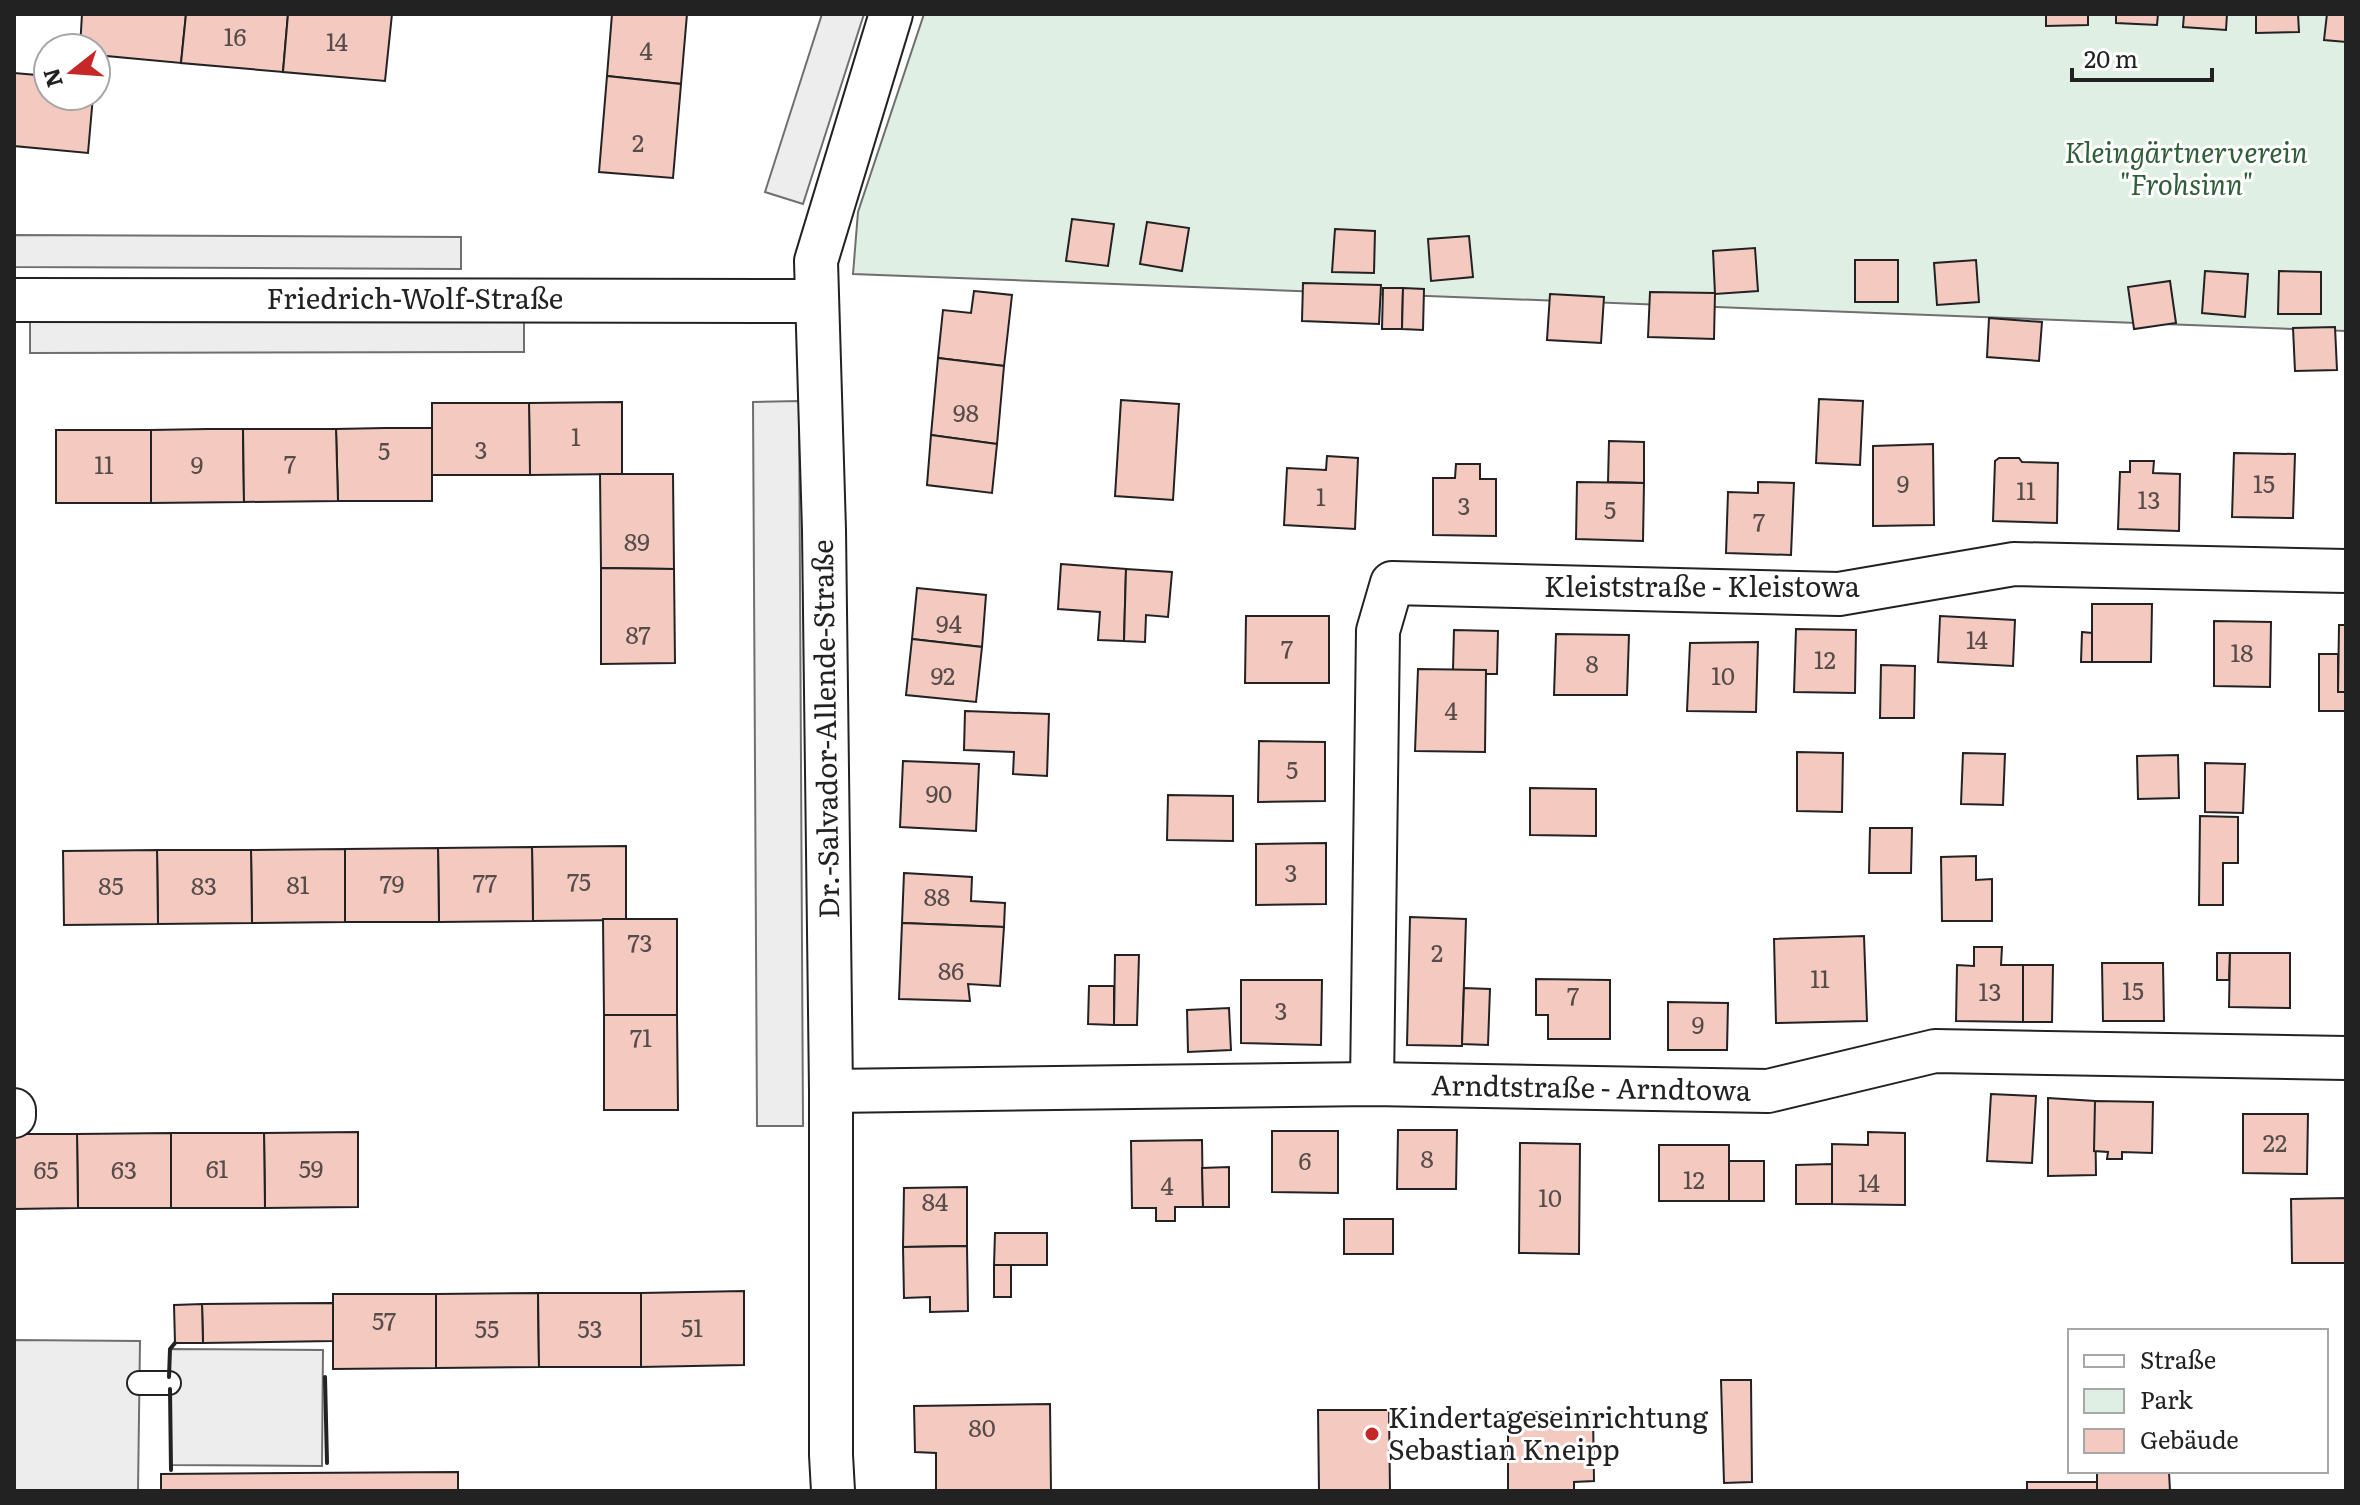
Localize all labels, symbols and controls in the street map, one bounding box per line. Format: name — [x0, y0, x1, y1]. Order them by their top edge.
house number: 16 — [224, 18, 246, 53]
house number: 14 — [326, 23, 348, 58]
north arrow — [32, 32, 112, 112]
house number: 4 — [639, 32, 653, 67]
scale bar — [2072, 32, 2212, 82]
text: 20 m — [2084, 40, 2138, 75]
text: N — [33, 65, 70, 92]
house number: 2 — [632, 124, 644, 159]
park label: Kleingärtnerverein "Frohsinn" — [2064, 130, 2308, 204]
street label: Friedrich-Wolf-Straße — [267, 276, 563, 318]
house number: 98 — [953, 394, 979, 429]
house number: 1 — [571, 418, 581, 453]
house number: 3 — [474, 431, 488, 466]
house number: 5 — [378, 432, 390, 467]
house number: 7 — [284, 445, 296, 480]
house number: 11 — [94, 446, 114, 481]
house number: 9 — [191, 446, 203, 481]
house number: 9 — [1897, 465, 1909, 500]
house number: 15 — [2253, 465, 2275, 500]
house number: 11 — [2016, 472, 2036, 507]
house number: 1 — [1316, 478, 1326, 513]
house number: 13 — [2138, 481, 2160, 516]
house number: 3 — [1457, 487, 1471, 522]
house number: 5 — [1604, 491, 1616, 526]
house number: 7 — [1753, 503, 1765, 538]
house number: 89 — [624, 523, 650, 558]
street label: Dr.-Salvador-Allende-Straße — [800, 539, 848, 919]
street label: Kleiststraße - Kleistowa — [1544, 564, 1860, 606]
house number: 94 — [936, 605, 962, 640]
house number: 87 — [625, 616, 651, 651]
house number: 14 — [1966, 621, 1988, 656]
house number: 7 — [1281, 630, 1293, 665]
house number: 18 — [2231, 634, 2254, 669]
house number: 12 — [1814, 641, 1836, 676]
house number: 8 — [1585, 645, 1599, 680]
house number: 92 — [931, 657, 955, 692]
house number: 10 — [1711, 657, 1735, 692]
house number: 4 — [1444, 692, 1458, 727]
house number: 5 — [1286, 751, 1298, 786]
house number: 90 — [926, 775, 952, 810]
house number: 3 — [1284, 854, 1298, 889]
house number: 75 — [567, 863, 591, 898]
house number: 77 — [473, 864, 497, 899]
house number: 79 — [380, 865, 404, 900]
house number: 81 — [287, 866, 310, 901]
house number: 85 — [98, 867, 124, 902]
house number: 83 — [191, 867, 217, 902]
house number: 88 — [924, 878, 950, 913]
house number: 73 — [628, 924, 652, 959]
house number: 2 — [1431, 934, 1443, 969]
house number: 86 — [938, 952, 964, 987]
house number: 11 — [1810, 960, 1830, 995]
house number: 15 — [2122, 972, 2144, 1007]
house number: 13 — [1979, 973, 2001, 1008]
house number: 7 — [1567, 977, 1579, 1012]
house number: 3 — [1274, 992, 1288, 1027]
house number: 9 — [1692, 1006, 1704, 1041]
house number: 71 — [630, 1019, 652, 1054]
street label: Arndtstraße - Arndtowa — [1431, 1062, 1751, 1110]
house number: 22 — [2263, 1124, 2287, 1159]
house number: 8 — [1420, 1140, 1434, 1175]
house number: 6 — [1299, 1142, 1312, 1177]
house number: 61 — [206, 1150, 229, 1185]
house number: 59 — [299, 1150, 323, 1185]
house number: 65 — [33, 1151, 59, 1186]
house number: 63 — [111, 1151, 137, 1186]
house number: 12 — [1683, 1161, 1705, 1196]
house number: 14 — [1858, 1164, 1880, 1199]
house number: 4 — [1160, 1167, 1174, 1202]
house number: 10 — [1538, 1179, 1562, 1214]
house number: 84 — [922, 1183, 948, 1218]
house number: 57 — [372, 1302, 396, 1337]
house number: 51 — [681, 1309, 703, 1344]
house number: 55 — [475, 1310, 499, 1345]
house number: 53 — [577, 1310, 603, 1345]
legend — [2068, 1329, 2328, 1473]
text: Straße — [2140, 1341, 2216, 1376]
text: Park — [2140, 1381, 2193, 1416]
place label: Kindertageseinrichtung Sebastian Kneipp — [1388, 1395, 1709, 1469]
house number: 80 — [968, 1409, 996, 1444]
text: Gebäude — [2140, 1421, 2239, 1456]
marker: Kindertageseinrichtung Sebastian Kneipp — [1363, 1425, 1381, 1443]

